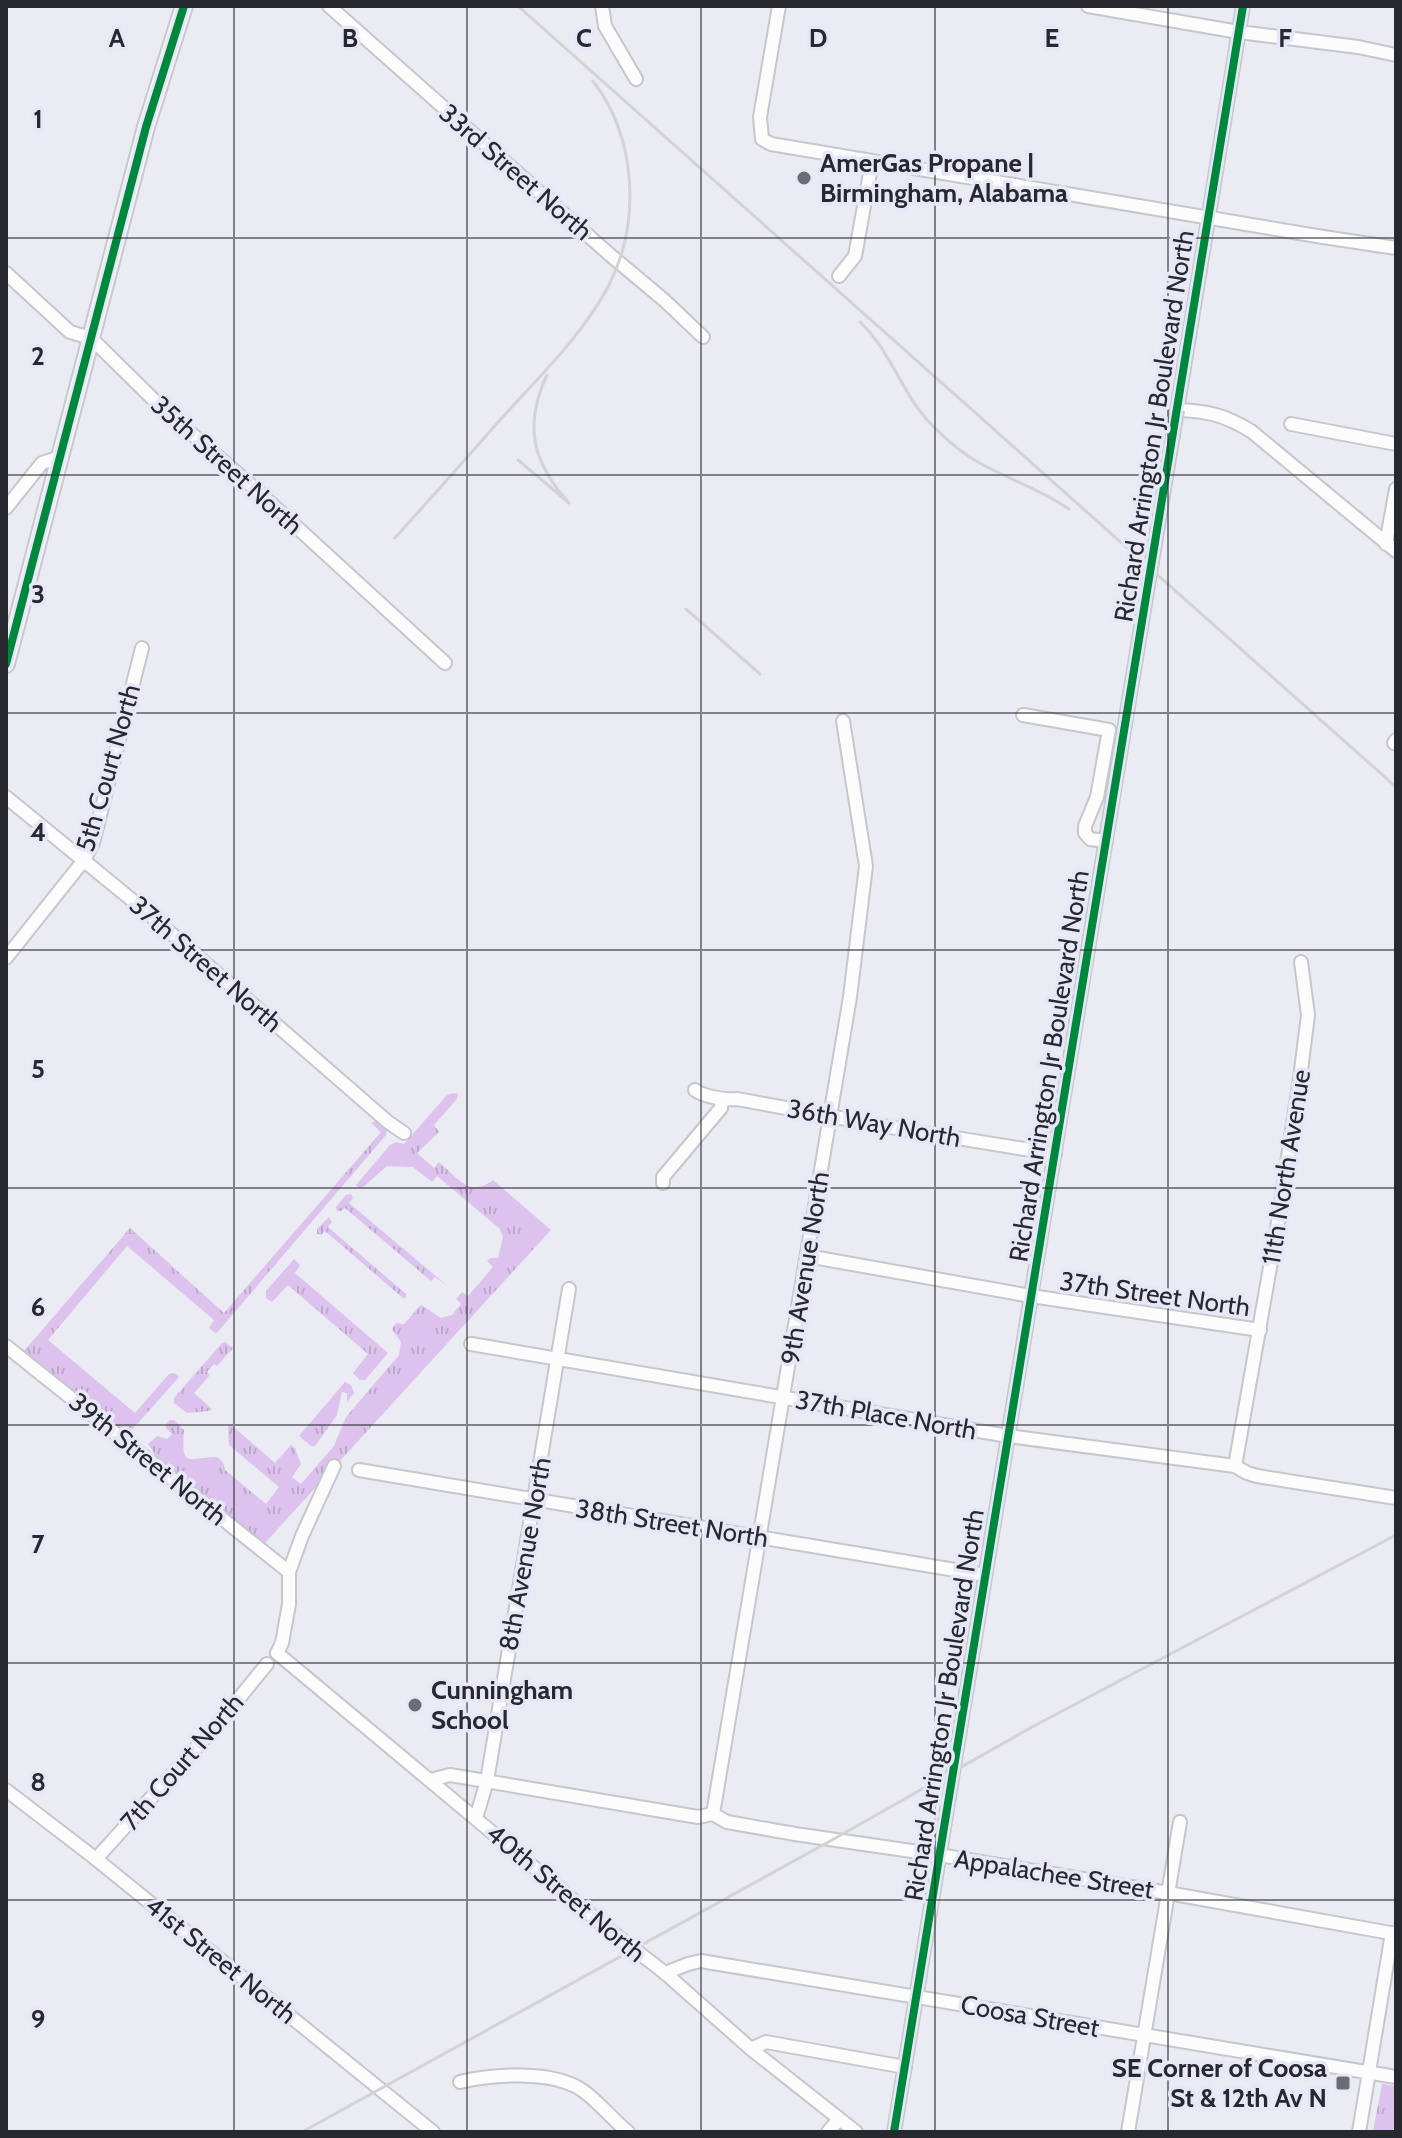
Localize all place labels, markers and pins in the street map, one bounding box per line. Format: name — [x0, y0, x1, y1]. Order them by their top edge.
place label: AmerGas Propane | Birmingham, Alabama — [820, 147, 1068, 209]
marker: AmerGas Propane | Birmingham, Alabama — [795, 169, 813, 187]
place label: Cunningham School — [431, 1674, 573, 1736]
marker: Cunningham School — [406, 1696, 424, 1714]
place label: SE Corner of Coosa St & 12th Av N — [1112, 2052, 1327, 2114]
marker: SE Corner of Coosa St & 12th Av N — [1334, 2074, 1352, 2092]

